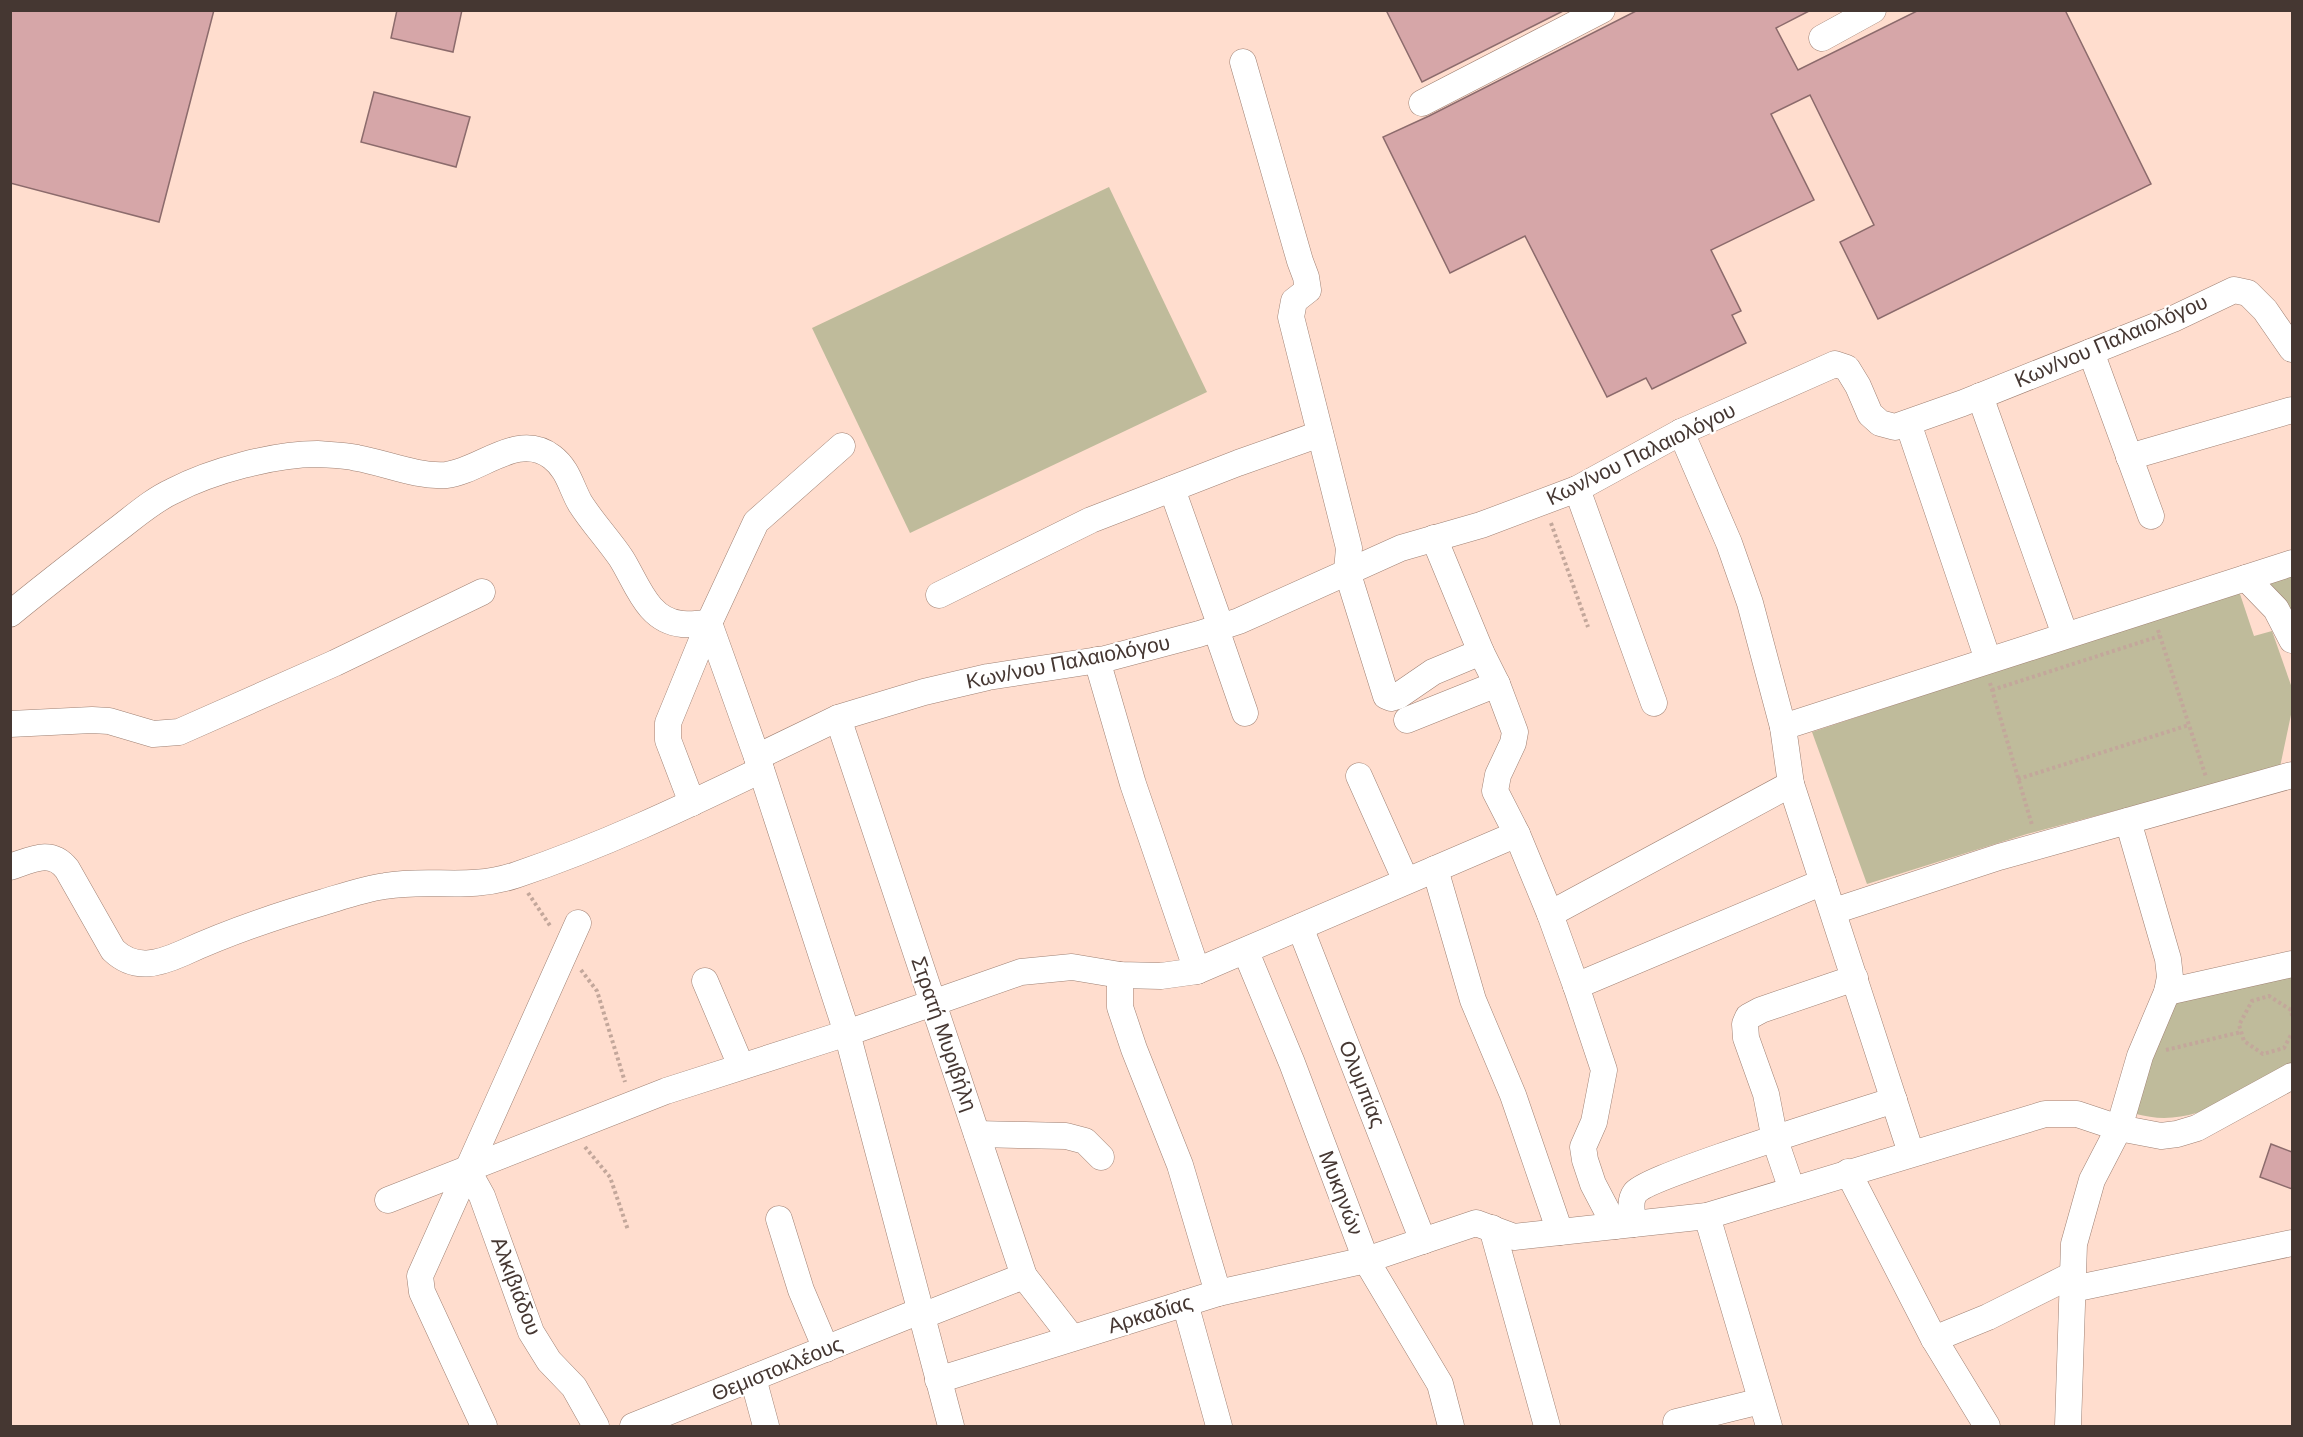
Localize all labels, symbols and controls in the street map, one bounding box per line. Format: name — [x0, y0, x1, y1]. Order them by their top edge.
street label: Κων/νου Παλαιολόγου — [2011, 289, 2211, 392]
street label: Κων/νου Παλαιολόγου — [1543, 398, 1739, 509]
street label: Κων/νου Παλαιολόγου — [964, 630, 1172, 693]
street label: Στρατή Μυριβήλη — [907, 954, 982, 1114]
street label: Ολυμπίας — [1335, 1037, 1390, 1130]
street label: Μυκηνών — [1315, 1147, 1368, 1238]
street label: Αλκιβιάδου — [487, 1233, 546, 1338]
street label: Αρκαδίας — [1105, 1290, 1195, 1337]
street label: Θεμιστοκλέους — [708, 1332, 845, 1405]

